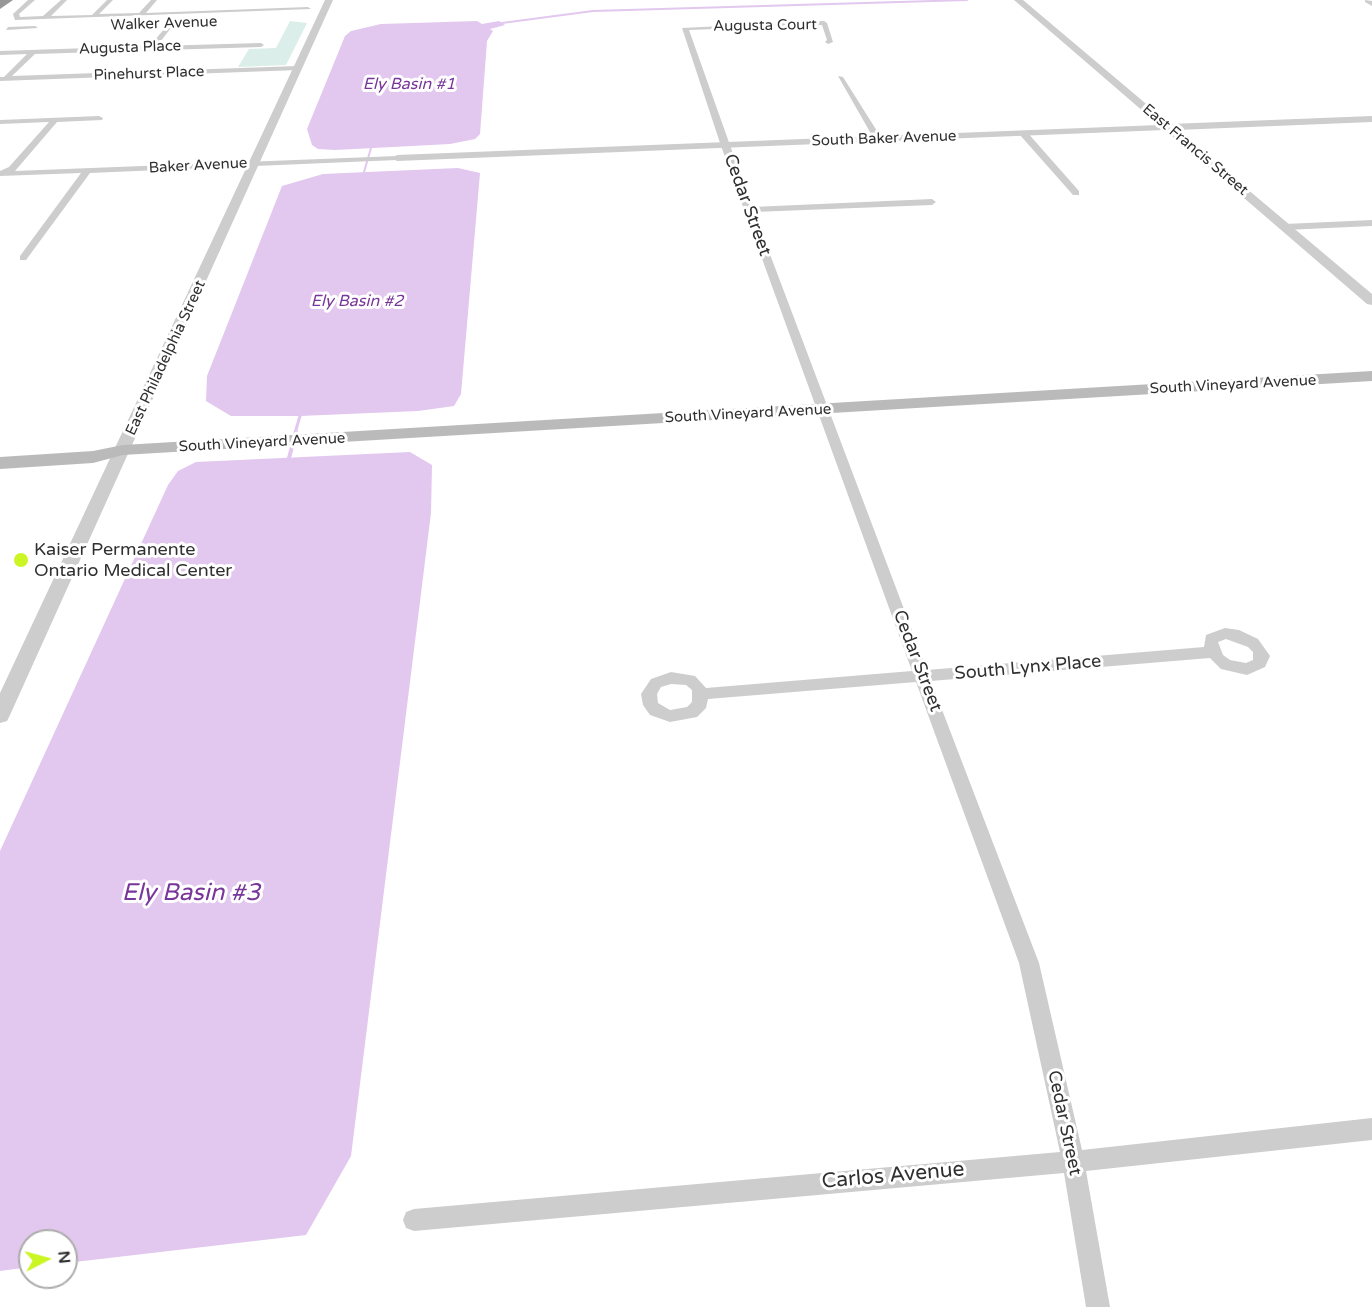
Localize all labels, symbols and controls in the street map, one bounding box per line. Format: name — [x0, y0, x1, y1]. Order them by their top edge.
street label: Walker Avenue — [110, 13, 218, 35]
street label: Augusta Court — [713, 16, 817, 36]
street label: Augusta Place — [78, 37, 182, 59]
street label: Pinehurst Place — [93, 63, 205, 85]
water label: Ely Basin #1 — [363, 75, 455, 95]
street label: East Francis Street — [1139, 101, 1251, 199]
street label: South Baker Avenue — [811, 127, 957, 151]
street label: Cedar Street — [719, 151, 775, 259]
street label: Baker Avenue — [148, 154, 248, 178]
street label: East Philadelphia Street — [122, 278, 210, 438]
water label: Ely Basin #2 — [311, 292, 403, 312]
street label: South Vineyard Avenue — [1149, 372, 1317, 398]
street label: South Vineyard Avenue — [664, 401, 832, 427]
street label: South Vineyard Avenue — [178, 430, 346, 456]
place label: Kaiser Permanente Ontario Medical Center — [34, 539, 232, 582]
marker: Kaiser Permanente Ontario Medical Center — [12, 551, 30, 569]
street label: Cedar Street — [888, 607, 946, 715]
street label: South Lynx Place — [954, 651, 1102, 685]
water label: Ely Basin #3 — [122, 880, 260, 908]
street label: Cedar Street — [1042, 1068, 1086, 1178]
street label: Carlos Avenue — [821, 1157, 965, 1195]
north arrow — [18, 1229, 78, 1289]
text: N — [53, 1250, 75, 1265]

